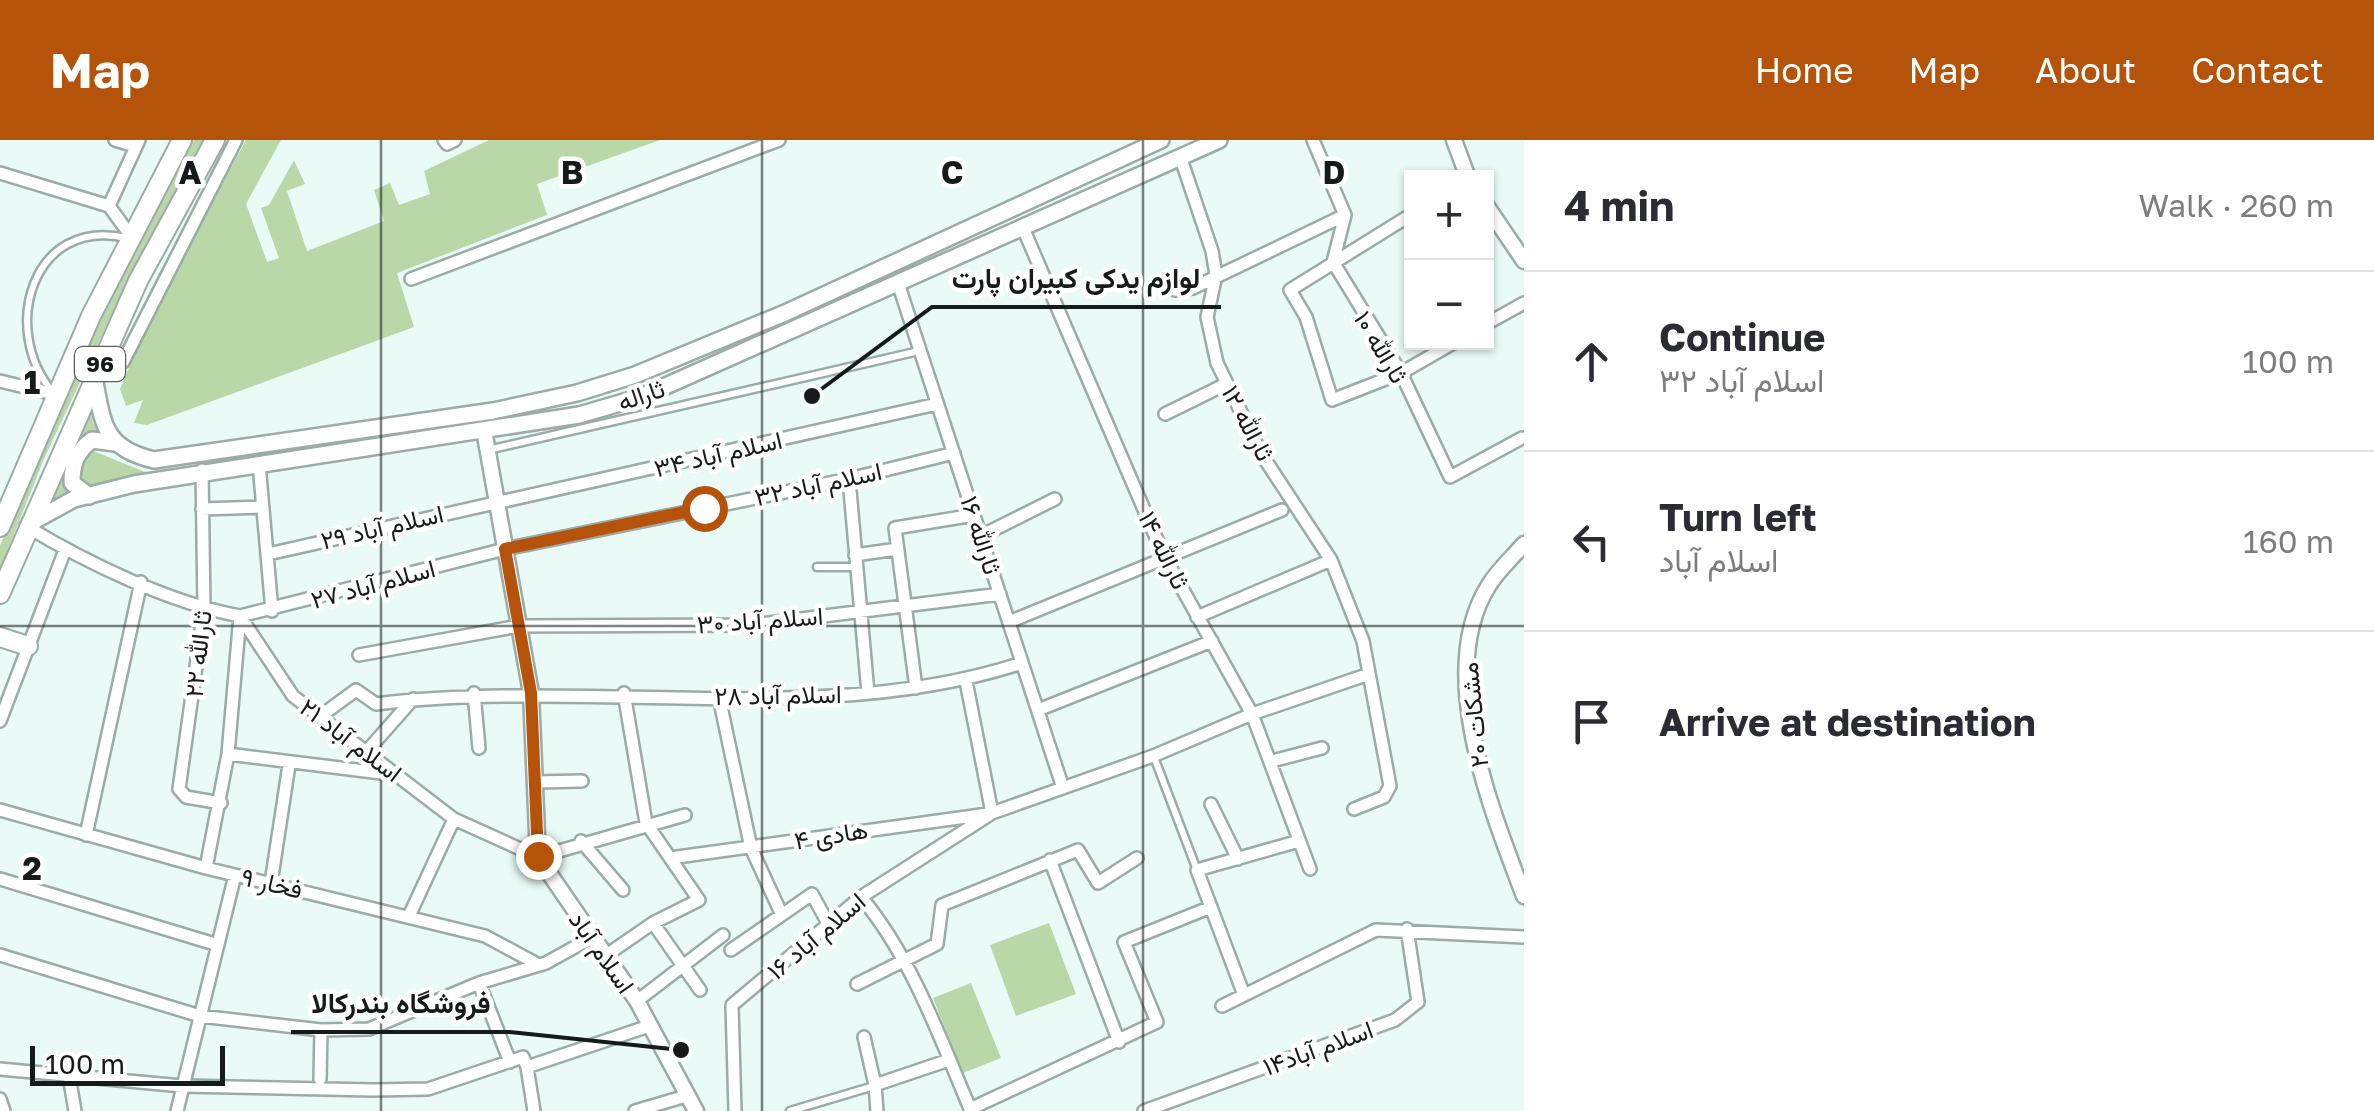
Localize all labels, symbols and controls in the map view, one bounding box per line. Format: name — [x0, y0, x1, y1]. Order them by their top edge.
text: Map — [50, 41, 150, 99]
text: Home — [1755, 49, 1854, 91]
text: Map — [1909, 49, 1980, 91]
text: About — [2035, 49, 2136, 91]
text: Contact — [2191, 49, 2324, 91]
text: A — [179, 153, 202, 191]
text: B — [561, 153, 583, 191]
text: C — [941, 153, 963, 191]
text: D — [1323, 153, 1345, 191]
map controls — [1404, 170, 1494, 350]
button: + — [1404, 170, 1494, 260]
text: 4 min — [1564, 180, 1674, 230]
text: Walk · 260 m — [2138, 186, 2334, 224]
callout: لوازم یدکی کبیران پارت — [932, 249, 1221, 307]
button: − — [1404, 260, 1494, 350]
text: لوازم یدکی کبیران پارت — [952, 261, 1200, 298]
street label: ثارالله ۱۰ — [1347, 305, 1415, 389]
text: Continue — [1659, 314, 1825, 359]
icon: ahead — [1564, 334, 1619, 389]
text: 100 m — [2242, 342, 2334, 380]
road number: 96 — [75, 347, 125, 381]
text: اسلام آباد ۳۲ — [1659, 361, 1824, 399]
text: 1 — [24, 363, 40, 401]
street label: ثاراله — [613, 372, 669, 418]
street label: ثارالله ۱۲ — [1215, 380, 1281, 466]
street label: اسلام آباد ۳۴ — [651, 424, 785, 485]
street label: اسلام آباد ۳۲ — [751, 455, 885, 514]
route start — [682, 486, 728, 532]
street label: ثارالله ۱۶ — [953, 492, 1009, 578]
text: Turn left — [1659, 494, 1817, 539]
street label: اسلام آباد ۲۹ — [318, 497, 447, 558]
street label: ثارالله ۱۴ — [1132, 506, 1196, 594]
icon: left — [1564, 514, 1619, 569]
text: 160 m — [2243, 522, 2334, 560]
text: اسلام آباد — [1659, 541, 1779, 579]
street label: اسلام آباد ۲۷ — [307, 552, 439, 617]
street label: اسلام آباد ۳۰ — [696, 600, 824, 641]
street label: ثارالله ۲۲ — [178, 609, 218, 699]
street label: مشکات ۲۰ — [1453, 661, 1494, 769]
street label: اسلام آباد ۲۸ — [714, 678, 842, 713]
street label: اسلام آباد ۲۱ — [293, 691, 409, 790]
icon: arrive — [1564, 694, 1619, 749]
text: Arrive at destination — [1659, 699, 2036, 744]
street label: هادی ۴ — [792, 813, 870, 857]
route end — [516, 834, 562, 880]
text: 2 — [22, 849, 42, 887]
street label: فخار ۹ — [238, 860, 306, 906]
street label: اسلام آباد ۱۶ — [760, 885, 873, 987]
street label: اسلام آباد — [561, 905, 642, 1000]
callout: فروشگاه بندرکالا — [291, 974, 510, 1032]
text: فروشگاه بندرکالا — [311, 986, 491, 1021]
street label: اسلام آباد۱۴ — [1259, 1013, 1378, 1084]
scale bar — [30, 1041, 225, 1086]
text: 100 m — [45, 1047, 125, 1080]

